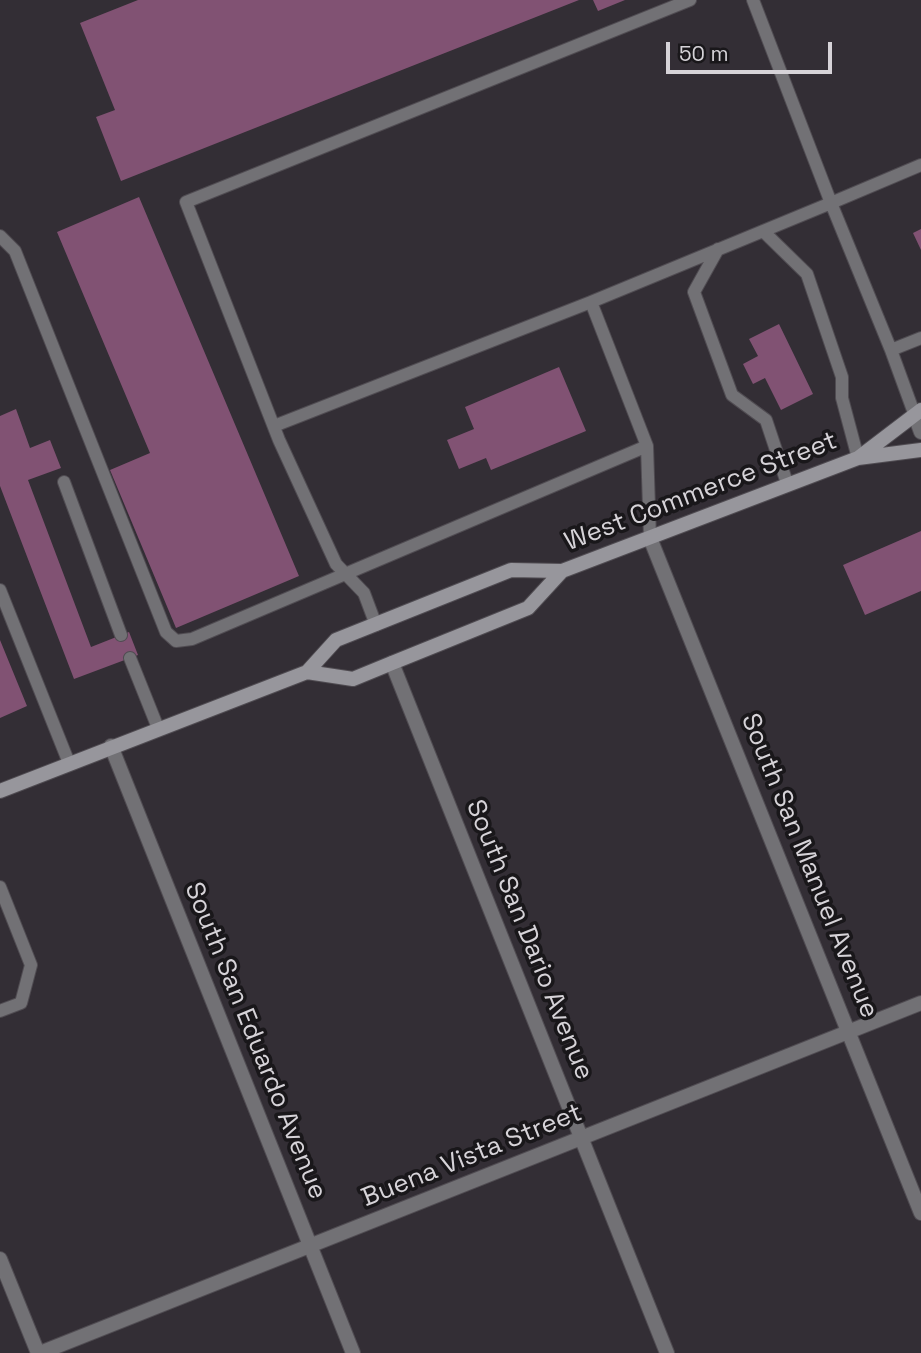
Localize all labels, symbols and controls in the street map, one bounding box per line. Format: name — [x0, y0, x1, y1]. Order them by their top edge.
scale bar — [669, 28, 835, 72]
text: 50 m — [679, 40, 729, 67]
street label: West Commerce Street — [560, 426, 842, 558]
street label: South San Manuel Avenue — [734, 709, 884, 1023]
street label: South San Dario Avenue — [459, 796, 599, 1084]
street label: South San Eduardo Avenue — [177, 878, 333, 1204]
street label: Buena Vista Street — [357, 1098, 587, 1214]

